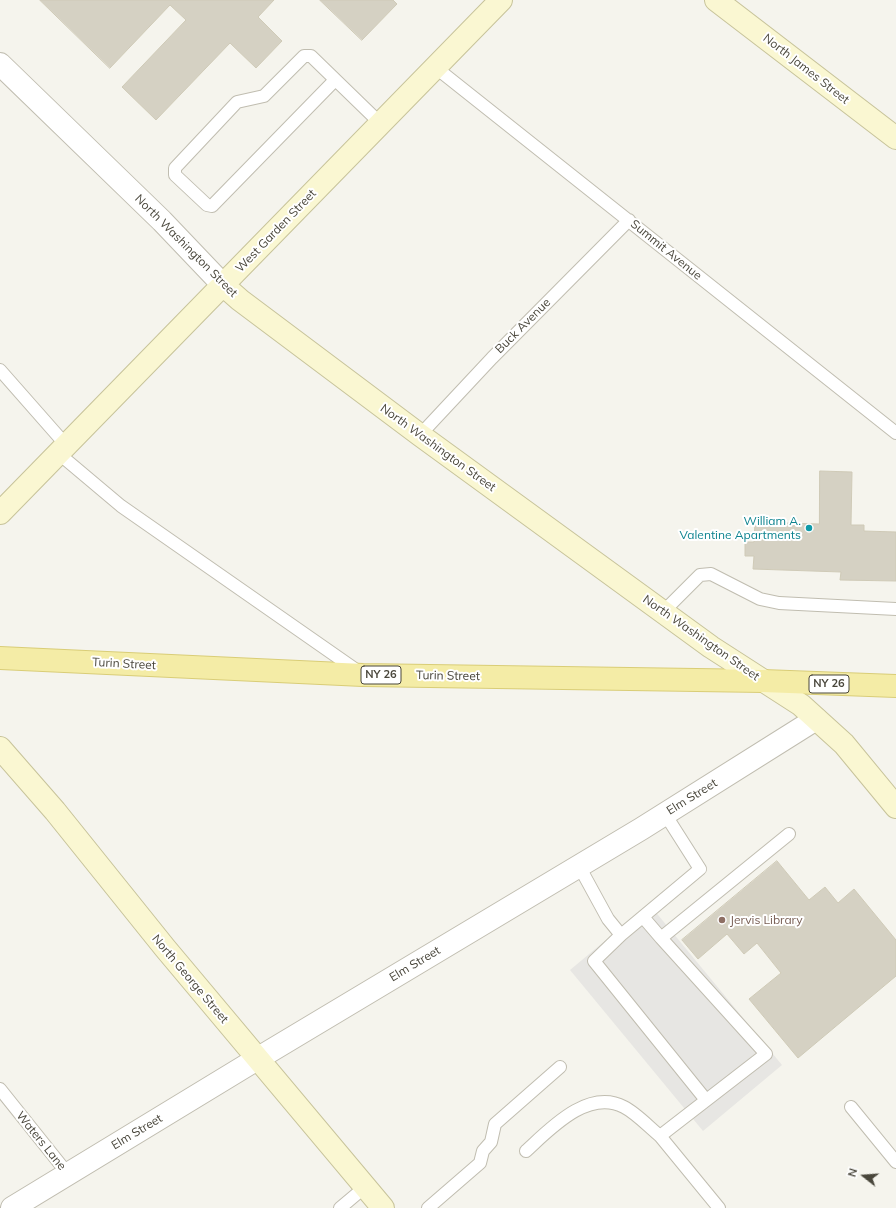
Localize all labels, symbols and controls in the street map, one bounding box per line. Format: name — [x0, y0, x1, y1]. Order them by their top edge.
street label: North James Street — [760, 31, 852, 107]
street label: West Garden Street — [233, 187, 319, 275]
street label: North Washington Street — [132, 192, 240, 300]
street label: Summit Avenue — [627, 217, 705, 283]
street label: Buck Avenue — [492, 295, 554, 357]
street label: North Washington Street — [377, 401, 499, 495]
place label: William A. Valentine Apartments — [680, 514, 801, 542]
marker: William A. Valentine Apartments — [804, 523, 814, 533]
street label: North Washington Street — [640, 592, 762, 684]
street label: Turin Street — [92, 655, 156, 673]
road number: NY 26 — [361, 666, 401, 684]
street label: Turin Street — [416, 668, 480, 684]
road number: NY 26 — [809, 675, 849, 693]
street label: Elm Street — [664, 776, 720, 818]
place label: Jervis Library — [730, 913, 803, 927]
marker: Jervis Library — [717, 915, 727, 925]
street label: North George Street — [149, 932, 231, 1026]
street label: Elm Street — [387, 943, 443, 985]
street label: Waters Lane — [13, 1109, 69, 1173]
street label: Elm Street — [109, 1111, 165, 1153]
north arrow — [844, 1156, 884, 1196]
text: N — [845, 1166, 860, 1179]

